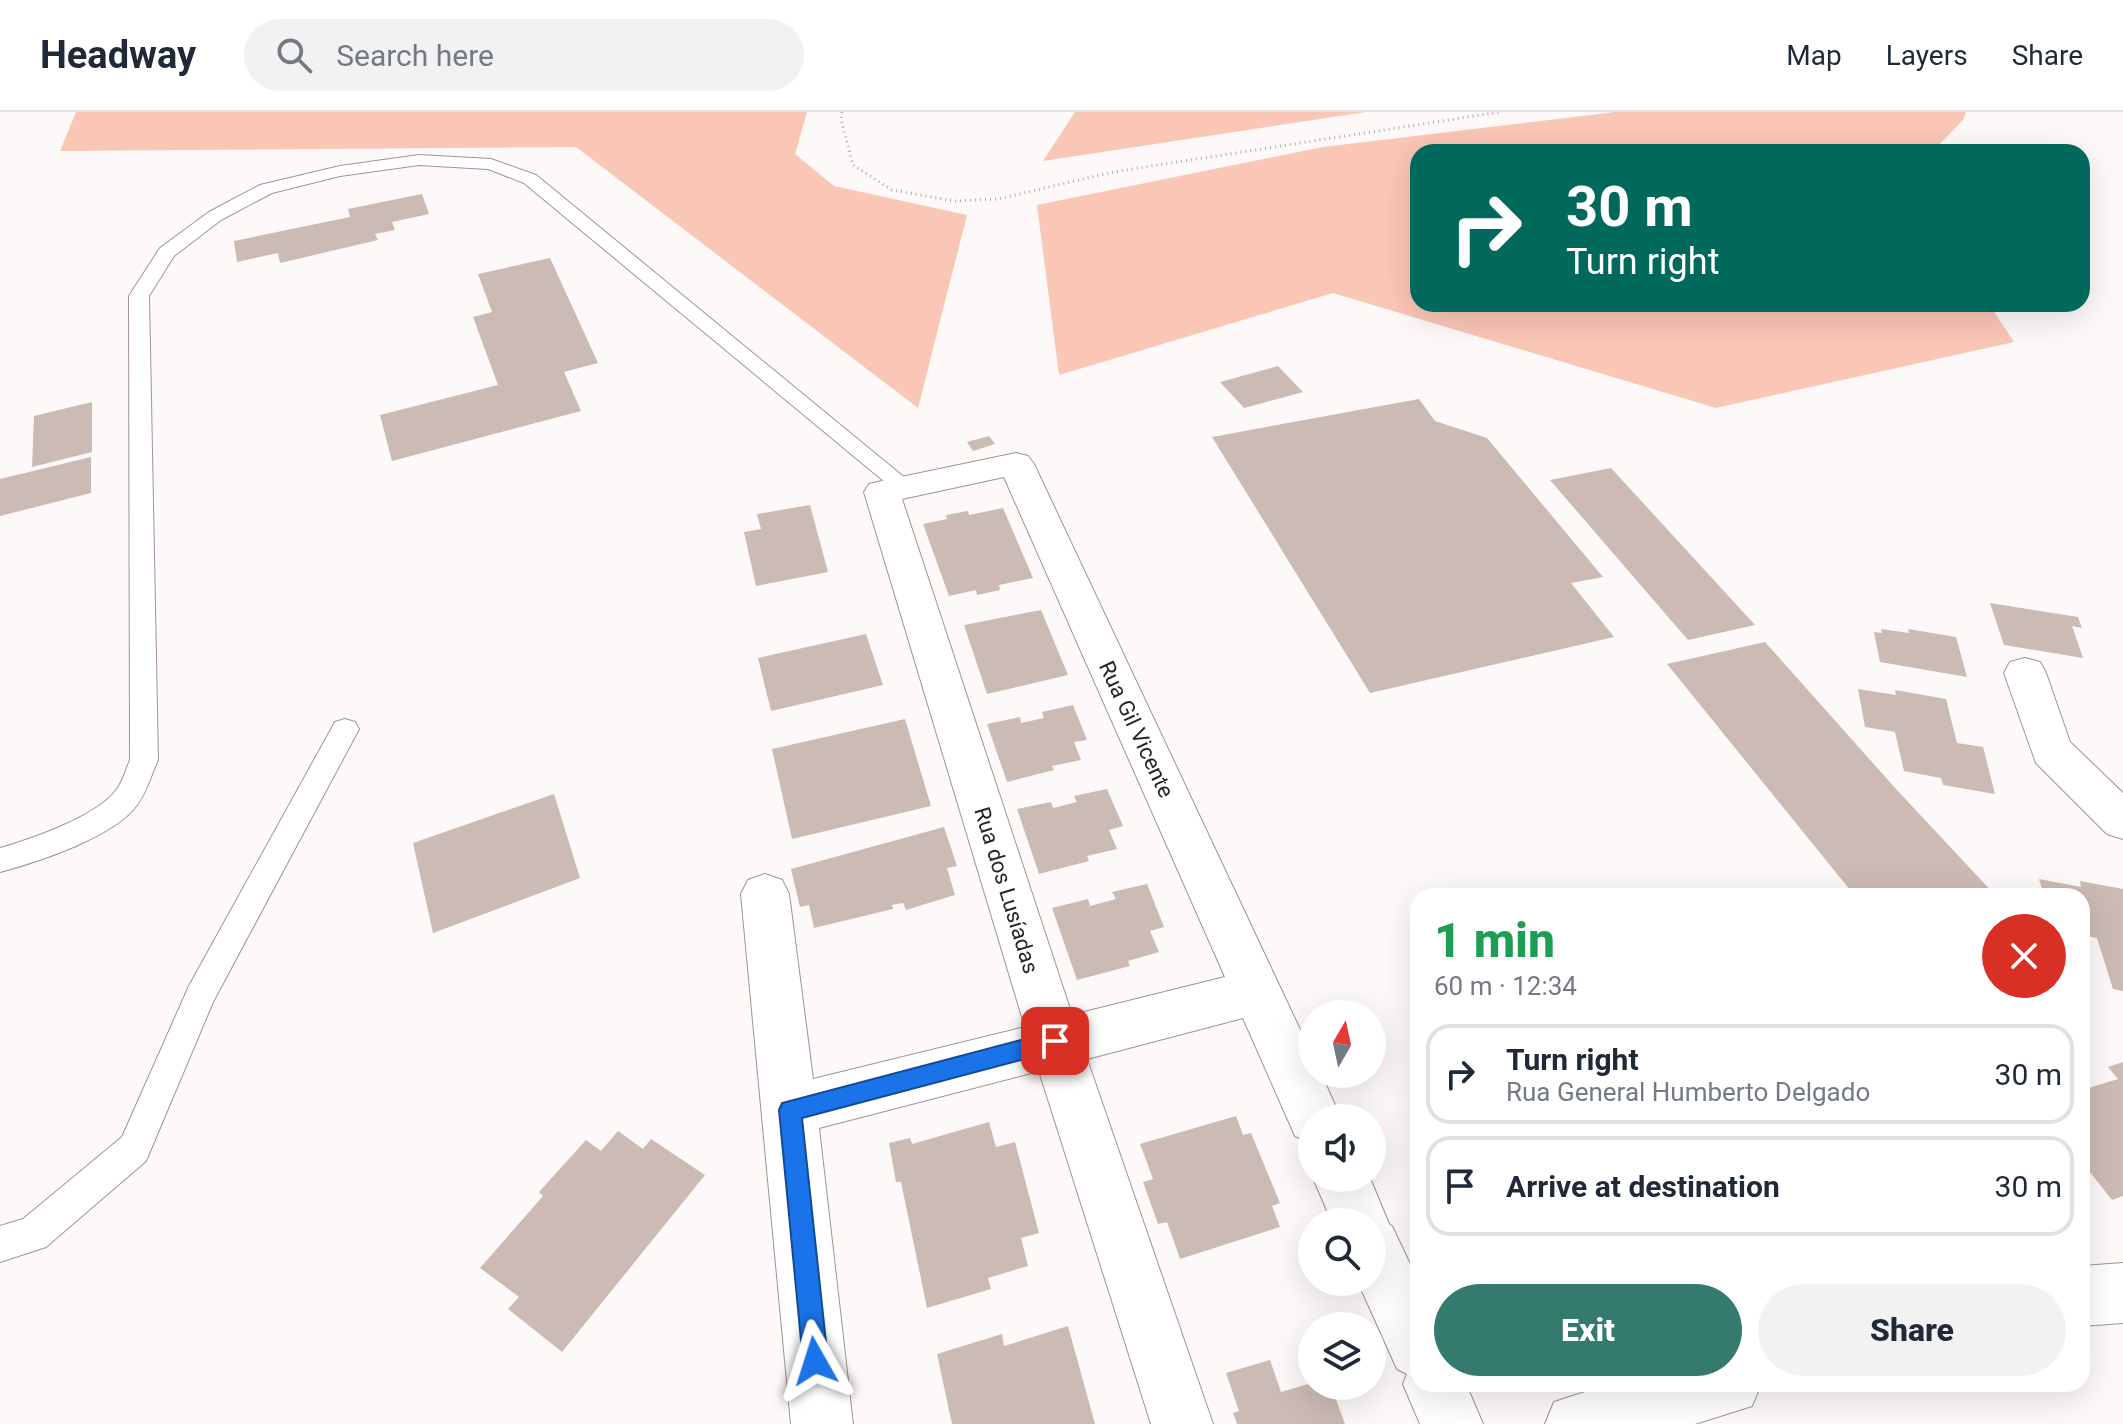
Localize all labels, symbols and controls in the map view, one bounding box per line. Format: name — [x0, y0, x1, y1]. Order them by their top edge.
search box — [244, 19, 804, 91]
text: Headway — [40, 33, 196, 77]
icon: search — [272, 33, 316, 77]
text: Search here — [336, 38, 494, 73]
text: Map — [1786, 39, 1842, 72]
text: Layers — [1886, 39, 1968, 72]
text: Share — [2012, 39, 2083, 72]
text: 30 m — [1566, 174, 1693, 240]
icon: right — [1434, 176, 1538, 280]
text: Turn right — [1566, 241, 1719, 283]
street label: Rua Gil Vicente — [1094, 657, 1179, 801]
street label: Rua dos Lusíadas — [969, 804, 1044, 976]
text: 1 min — [1434, 912, 1555, 969]
button: close — [1982, 914, 2066, 998]
text: 60 m · 12:34 — [1434, 971, 1577, 1001]
north arrow — [1298, 1000, 1386, 1088]
map controls — [1298, 1000, 1386, 1400]
pin — [1021, 1007, 1089, 1075]
icon: arrive — [1033, 1019, 1077, 1063]
text: Turn right — [1506, 1042, 1639, 1077]
icon: right — [1438, 1052, 1482, 1096]
text: 30 m — [1995, 1057, 2062, 1092]
text: Rua General Humberto Delgado — [1506, 1077, 1870, 1107]
button: sound — [1298, 1104, 1386, 1192]
icon: arrive — [1438, 1164, 1482, 1208]
text: Arrive at destination — [1506, 1169, 1780, 1204]
text: 30 m — [1995, 1169, 2062, 1204]
button: search — [1298, 1208, 1386, 1296]
button: Exit — [1434, 1284, 1742, 1376]
button: Share — [1758, 1284, 2066, 1376]
button: layers — [1298, 1312, 1386, 1400]
position arrow — [773, 1319, 857, 1403]

